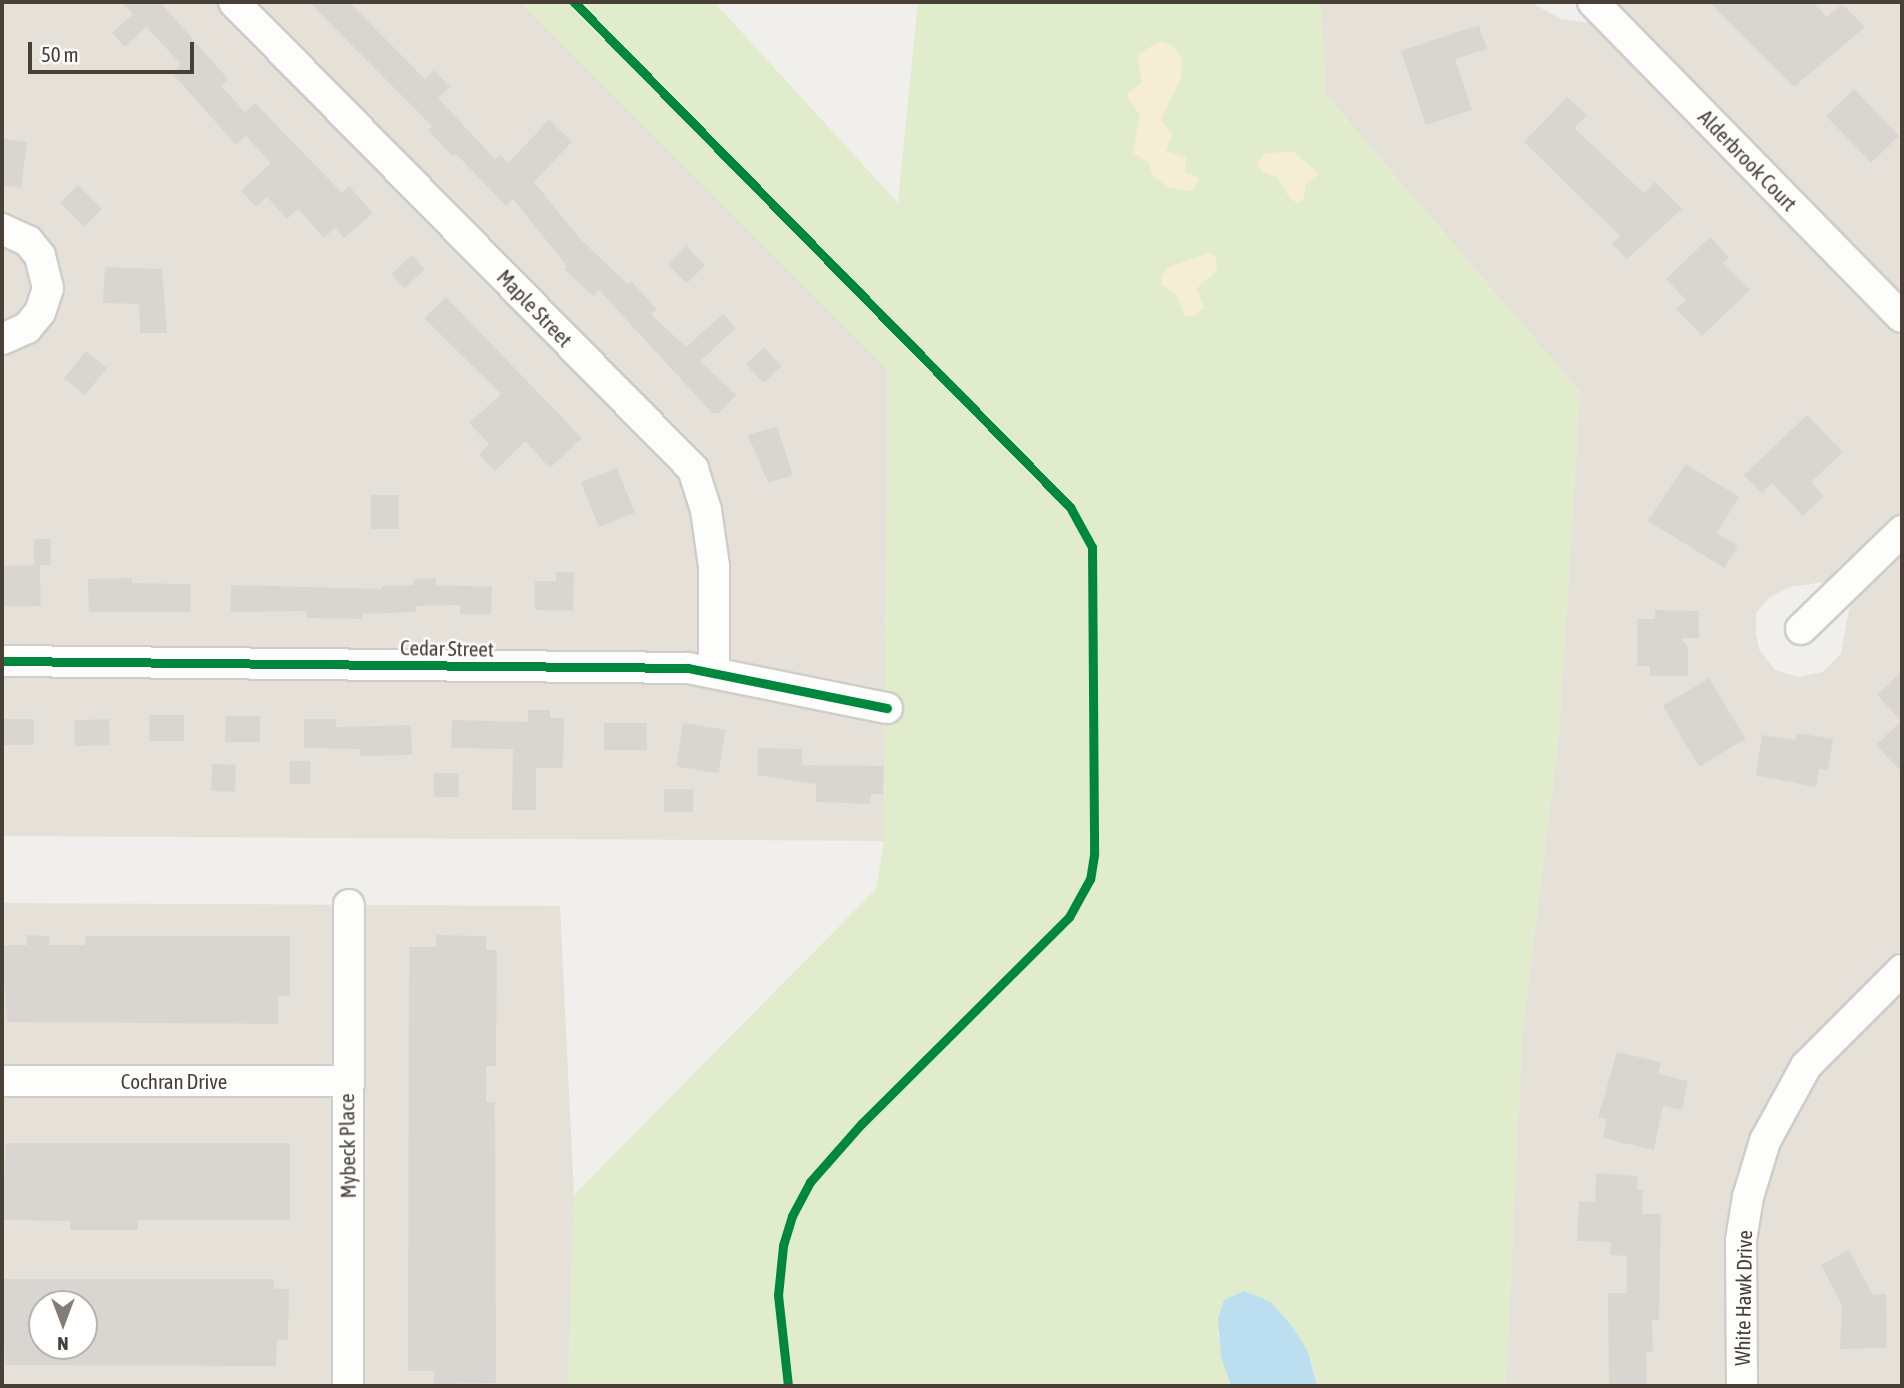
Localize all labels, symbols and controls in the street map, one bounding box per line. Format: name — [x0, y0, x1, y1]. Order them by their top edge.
scale bar — [32, 28, 198, 72]
text: 50 m — [41, 42, 79, 66]
street label: Alderbrook Court — [1693, 104, 1803, 216]
street label: Maple Street — [492, 264, 578, 352]
street label: Cedar Street — [400, 635, 494, 661]
street label: Cochran Drive — [121, 1068, 227, 1094]
street label: Mybeck Place — [333, 1093, 361, 1199]
street label: White Hawk Drive — [1729, 1230, 1757, 1366]
north arrow — [28, 1290, 98, 1360]
text: N — [57, 1333, 69, 1355]

